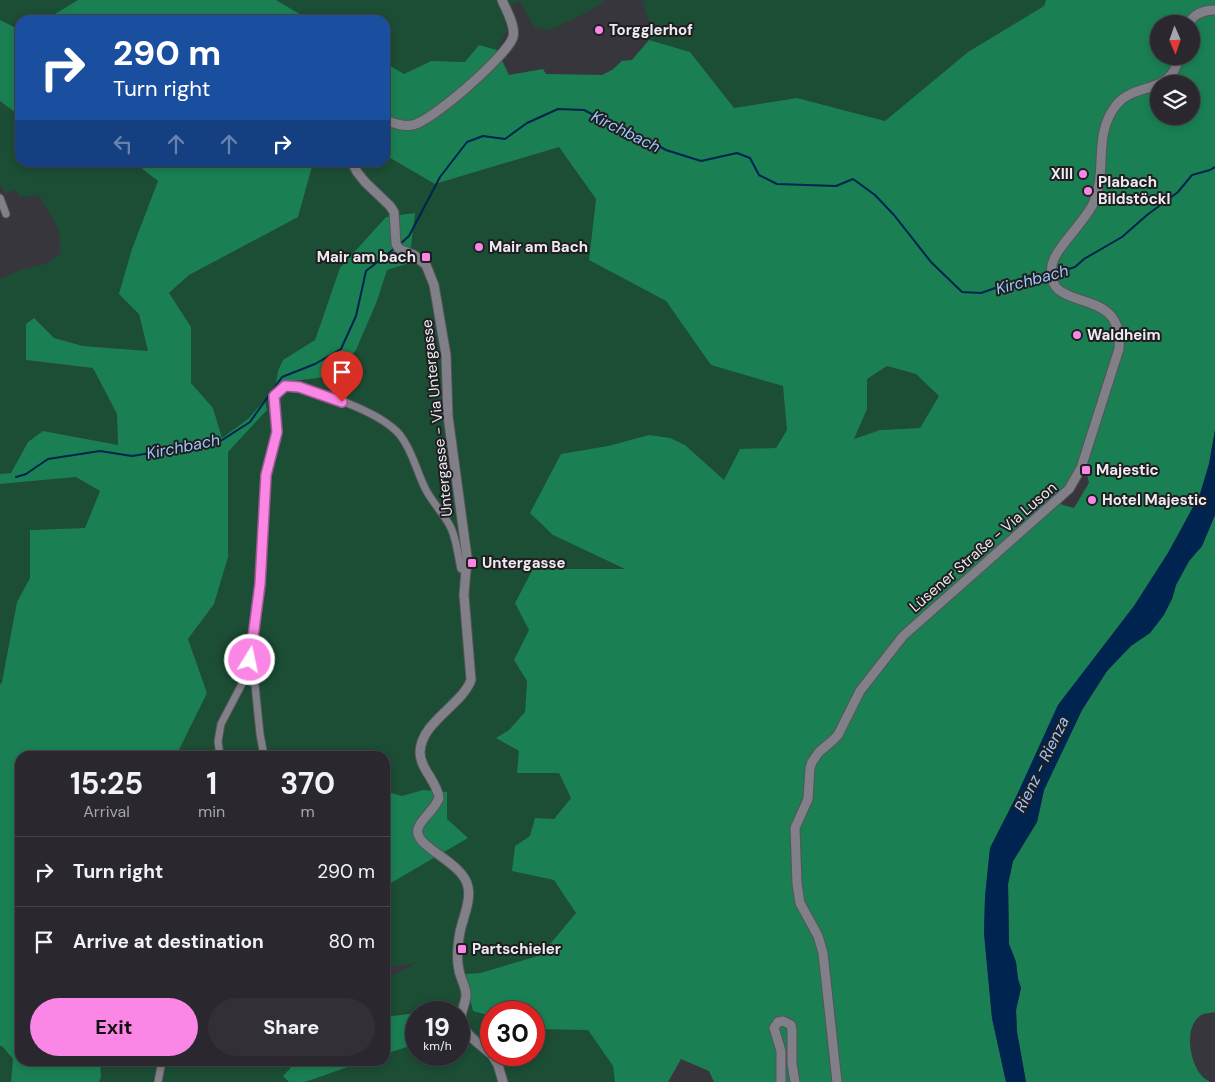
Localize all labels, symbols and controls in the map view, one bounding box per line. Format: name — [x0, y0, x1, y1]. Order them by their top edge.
north arrow — [1150, 15, 1200, 65]
map controls — [1150, 15, 1200, 125]
place label: Torgglerhof — [609, 20, 693, 40]
marker: Torgglerhof — [593, 24, 605, 36]
text: 290 m — [113, 30, 221, 76]
icon: right — [30, 35, 95, 100]
text: Turn right — [113, 74, 210, 103]
button: layers — [1150, 75, 1200, 125]
water label: Kirchbach — [588, 106, 664, 157]
icon: left — [109, 130, 137, 158]
icon: ahead — [162, 130, 190, 158]
icon: ahead — [215, 130, 243, 158]
icon: right — [268, 130, 296, 158]
place label: XIII — [1051, 164, 1073, 184]
marker: XIII — [1077, 168, 1089, 180]
place label: Plabach Bildstöckl — [1098, 172, 1171, 209]
marker: Plabach Bildstöckl — [1082, 185, 1094, 197]
place label: Mair am Bach — [489, 237, 588, 257]
marker: Mair am Bach — [473, 241, 485, 253]
place label: Mair am bach — [317, 247, 416, 267]
marker: Mair am bach — [420, 251, 432, 263]
water label: Kirchbach — [993, 260, 1071, 299]
street label: Untergasse - Via Untergasse — [417, 318, 457, 518]
place label: Waldheim — [1087, 325, 1161, 345]
marker: Waldheim — [1071, 329, 1083, 341]
pin — [321, 351, 363, 402]
icon: arrive — [328, 358, 356, 386]
water label: Kirchbach — [145, 429, 222, 464]
place label: Majestic — [1096, 460, 1159, 480]
marker: Majestic — [1080, 464, 1092, 476]
street label: Lüsener Straße - Via Luson — [905, 477, 1061, 617]
place label: Hotel Majestic — [1102, 490, 1207, 510]
marker: Hotel Majestic — [1086, 494, 1098, 506]
place label: Untergasse — [482, 553, 566, 573]
marker: Untergasse — [466, 557, 478, 569]
position arrow — [223, 633, 275, 685]
water label: Rienz - Rienza — [1009, 713, 1074, 816]
text: 15:25 — [70, 764, 143, 803]
text: 1 — [206, 764, 217, 803]
text: 370 — [280, 764, 335, 803]
text: Arrival — [83, 801, 130, 822]
text: min — [198, 801, 225, 822]
text: m — [300, 801, 315, 822]
icon: right — [30, 858, 58, 886]
text: Turn right — [73, 859, 163, 884]
text: 290 m — [317, 859, 375, 884]
icon: arrive — [30, 928, 58, 956]
text: Arrive at destination — [73, 929, 264, 954]
text: 80 m — [328, 929, 375, 954]
place label: Partschieler — [472, 939, 561, 959]
marker: Partschieler — [456, 943, 468, 955]
button: Exit — [30, 998, 198, 1056]
button: Share — [208, 998, 375, 1056]
speed limit sign: 30 — [480, 1001, 545, 1066]
text: 19 — [425, 1011, 450, 1044]
text: km/h — [423, 1038, 452, 1054]

